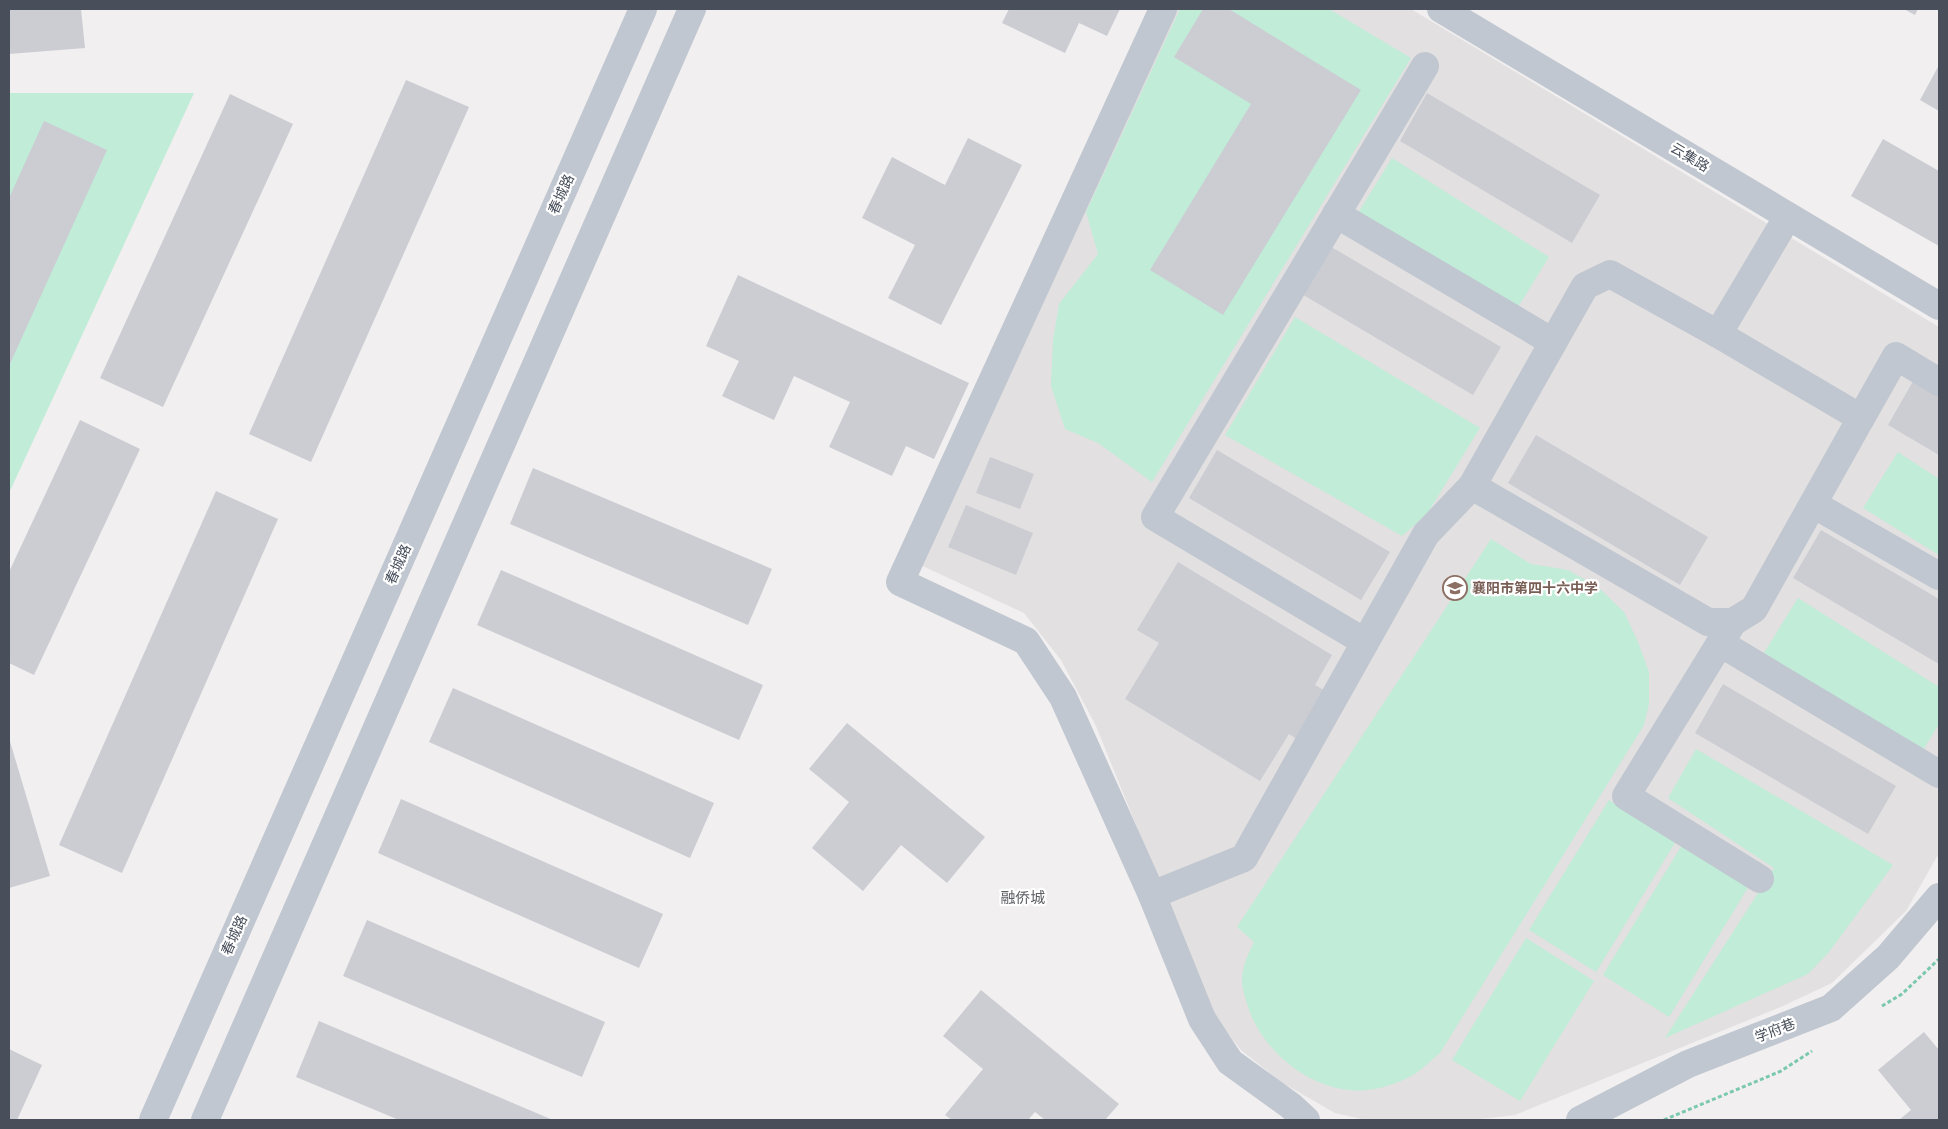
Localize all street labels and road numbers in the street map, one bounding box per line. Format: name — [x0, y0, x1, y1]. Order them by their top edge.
street label: 云集路 — [1668, 139, 1712, 175]
street label: 春城路 — [545, 172, 577, 216]
street label: 春城路 — [382, 542, 414, 586]
street label: 春城路 — [218, 913, 250, 957]
street label: 学府巷 — [1753, 1015, 1797, 1045]

